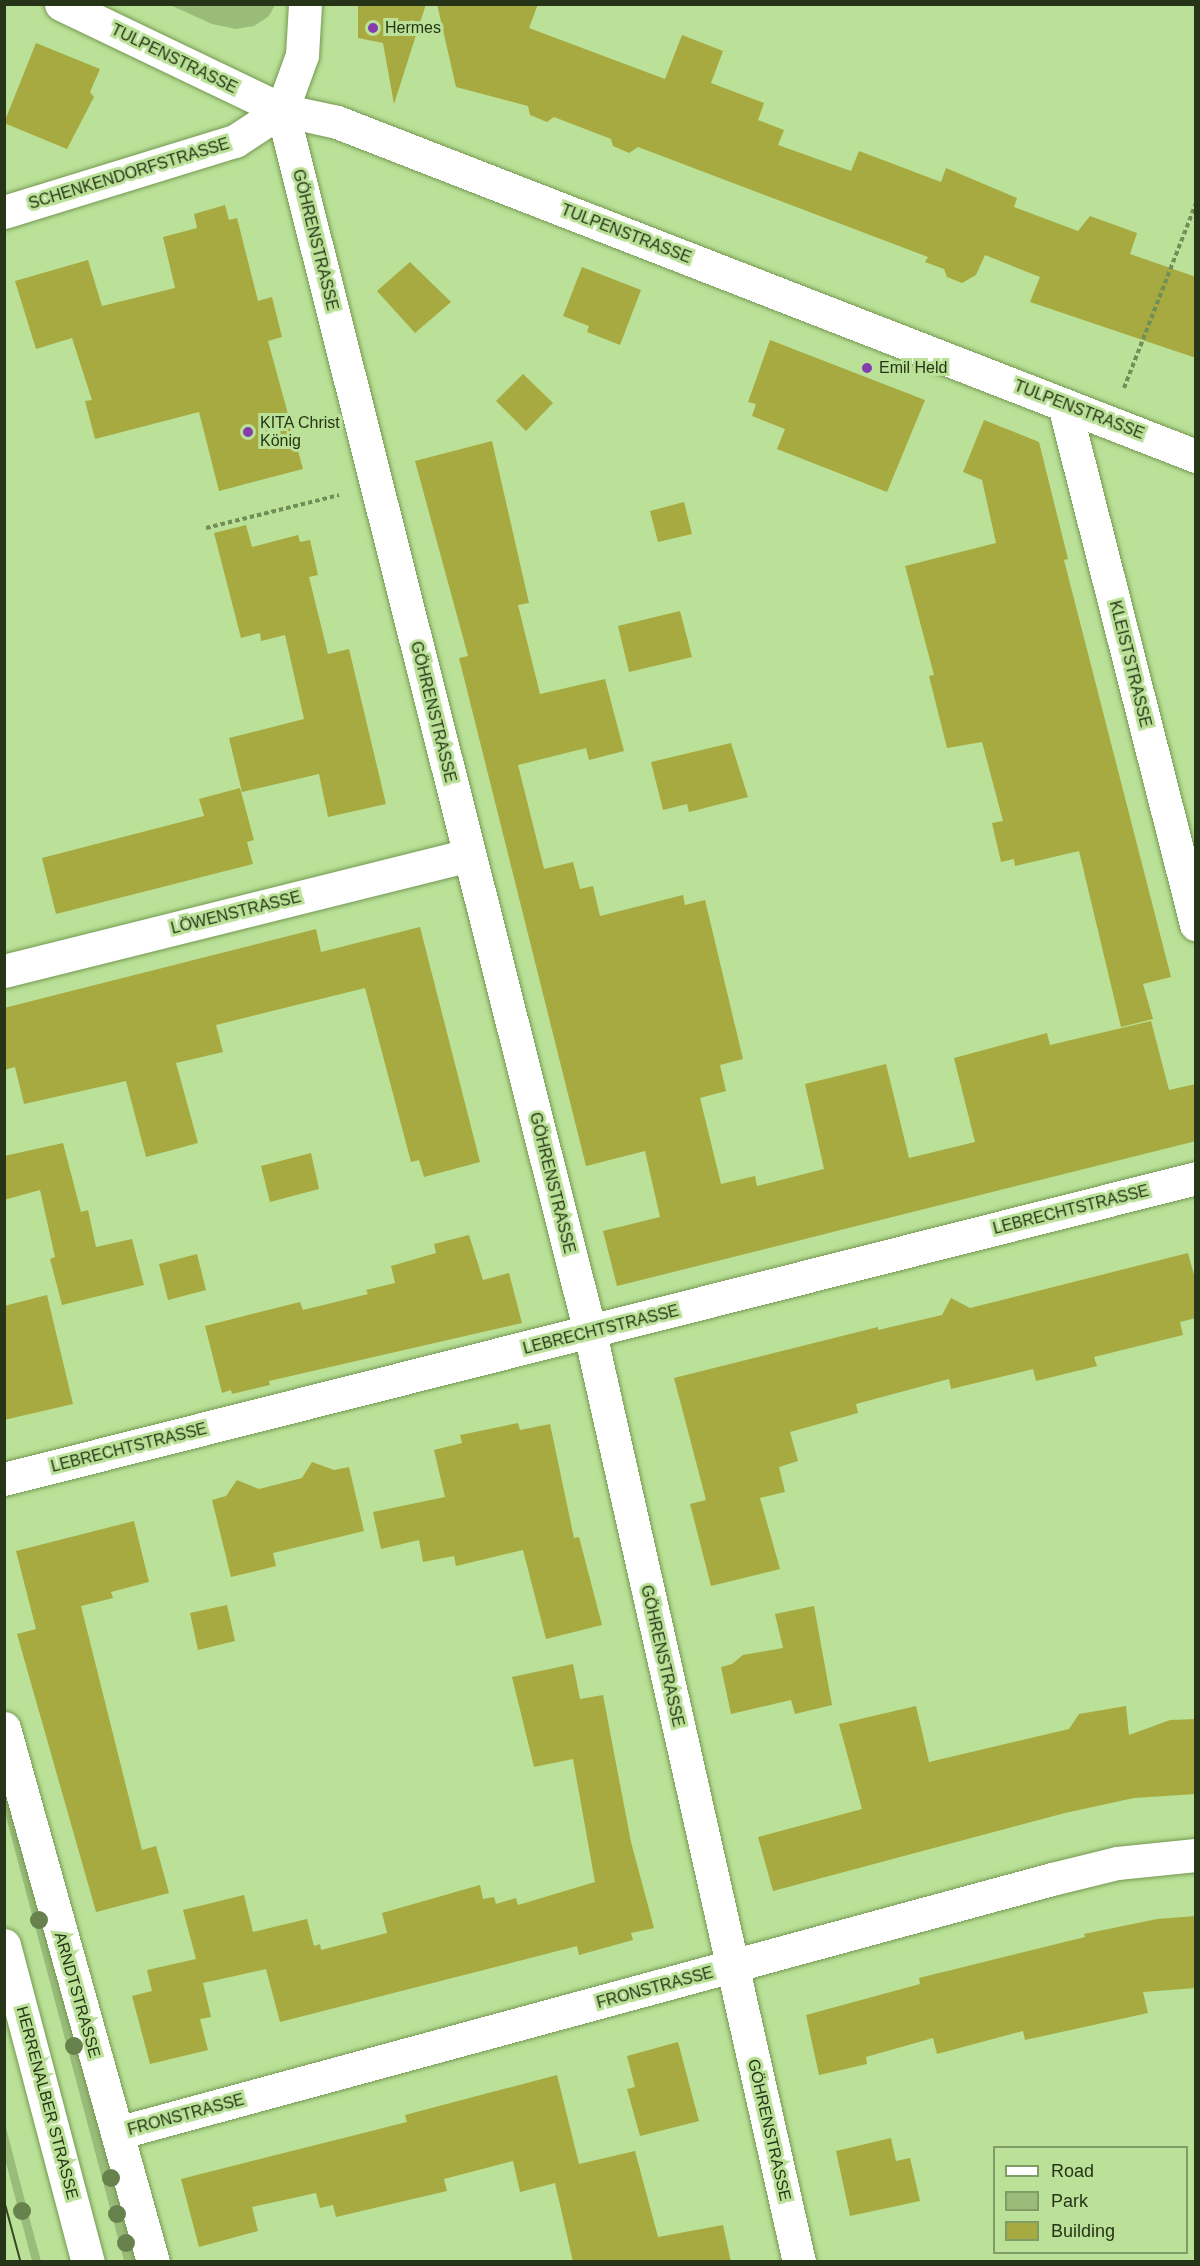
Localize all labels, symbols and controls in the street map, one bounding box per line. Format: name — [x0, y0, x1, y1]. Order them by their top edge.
place label: Hermes — [385, 18, 441, 38]
street label: TULPENSTRASSE — [108, 20, 240, 98]
marker: Hermes — [366, 21, 380, 35]
street label: SCHENKENDORFSTRASSE — [26, 134, 232, 214]
street label: GÖHRENSTRASSE — [288, 167, 342, 313]
street label: TULPENSTRASSE — [558, 200, 694, 268]
place label: Emil Held — [879, 358, 947, 378]
marker: Emil Held — [860, 361, 874, 375]
street label: TULPENSTRASSE — [1011, 376, 1147, 444]
place label: KITA Christ König — [260, 413, 341, 451]
marker: KITA Christ König — [241, 425, 255, 439]
street label: KLEISTSTRASSE — [1105, 599, 1155, 729]
street label: GÖHRENSTRASSE — [406, 639, 460, 785]
street label: LÖWENSTRASSE — [169, 888, 303, 938]
street label: GÖHRENSTRASSE — [525, 1110, 579, 1256]
street label: LEBRECHTSTRASSE — [991, 1181, 1151, 1239]
street label: LEBRECHTSTRASSE — [521, 1301, 681, 1359]
street label: LEBRECHTSTRASSE — [49, 1419, 209, 1477]
street label: GÖHRENSTRASSE — [636, 1583, 688, 1729]
street label: ARNDTSTRASSE — [50, 1930, 104, 2060]
street label: FRONSTRASSE — [595, 1963, 715, 2013]
street label: HERRENALBER STRASSE — [12, 2004, 82, 2202]
street label: GÖHRENSTRASSE — [743, 2057, 795, 2203]
street label: FRONSTRASSE — [126, 2090, 246, 2140]
legend — [993, 2146, 1188, 2254]
text: Road — [1051, 2161, 1094, 2181]
text: Park — [1051, 2191, 1088, 2211]
text: Building — [1051, 2221, 1115, 2241]

